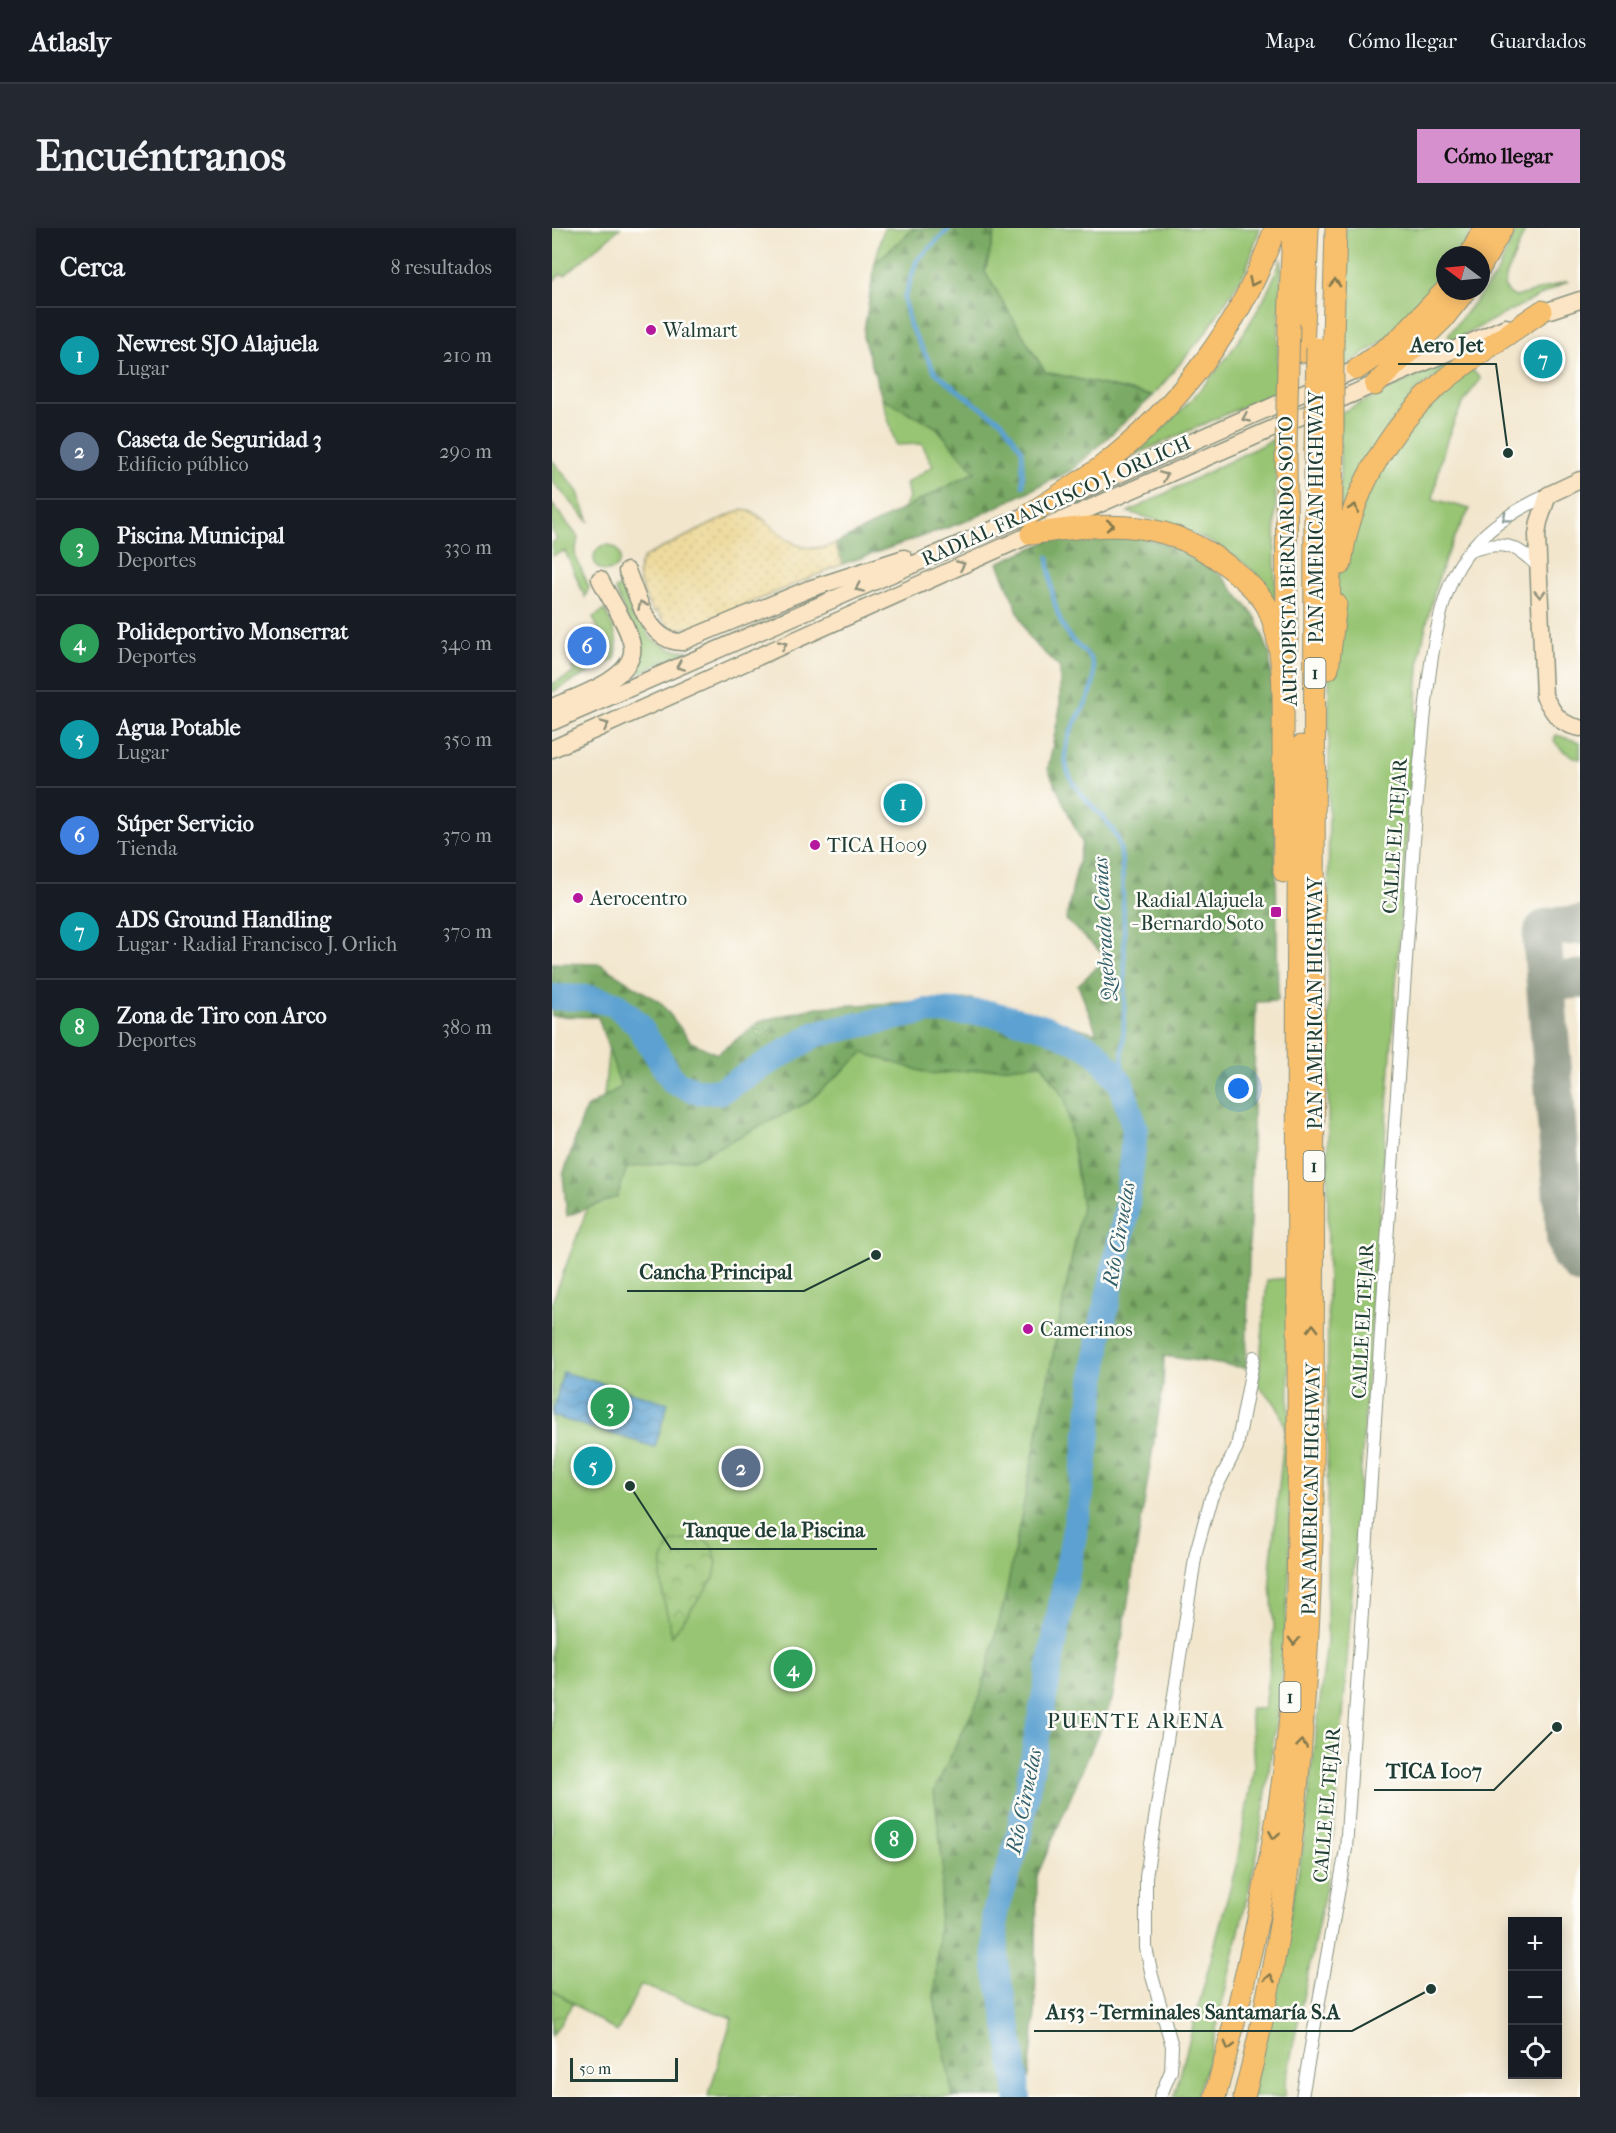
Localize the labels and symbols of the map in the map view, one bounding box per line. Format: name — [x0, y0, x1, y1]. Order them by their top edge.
north arrow — [1436, 246, 1490, 300]
one-way arrow — [1248, 276, 1260, 287]
one-way arrow — [1328, 278, 1341, 287]
place label: Walmart — [662, 319, 738, 342]
marker: Walmart — [644, 323, 658, 337]
callout: Aero Jet — [1398, 325, 1496, 364]
text: Aero Jet — [1408, 333, 1484, 357]
pin: 7 — [1524, 336, 1562, 382]
street label: PAN AMERICAN HIGHWAY — [1305, 389, 1328, 643]
one-way arrow — [1241, 411, 1252, 423]
street label: AUTOPISTA BERNARDO SOTO — [1274, 416, 1302, 707]
street label: RADIAL FRANCISCO J. ORLICH — [918, 431, 1194, 571]
one-way arrow — [1158, 471, 1169, 483]
one-way arrow — [1347, 504, 1360, 514]
one-way arrow — [1501, 511, 1512, 522]
one-way arrow — [1106, 519, 1115, 531]
one-way arrow — [955, 561, 966, 573]
one-way arrow — [854, 581, 865, 593]
one-way arrow — [1533, 589, 1546, 598]
one-way arrow — [637, 600, 649, 611]
pin: 6 — [567, 624, 606, 668]
one-way arrow — [777, 640, 788, 652]
road number: 1 — [1304, 658, 1326, 688]
one-way arrow — [675, 659, 686, 671]
one-way arrow — [599, 720, 610, 732]
street label: CALLE EL TEJAR — [1378, 756, 1412, 915]
pin: 1 — [884, 780, 922, 826]
place label: TICA H009 — [827, 834, 927, 857]
marker: TICA H009 — [808, 838, 822, 852]
water label: Quebrada Cañas — [1088, 856, 1121, 1003]
street label: PAN AMERICAN HIGHWAY — [1304, 875, 1327, 1129]
place label: Aerocentro — [589, 887, 687, 910]
place label: Radial Alajuela - Bernardo Soto — [1131, 889, 1265, 935]
marker: Aerocentro — [571, 891, 585, 905]
marker: Radial Alajuela - Bernardo Soto — [1269, 905, 1283, 919]
your location — [1224, 1074, 1253, 1103]
road number: 1 — [1304, 1151, 1324, 1181]
water label: Río Ciruelas — [1098, 1179, 1140, 1291]
street label: CALLE EL TEJAR — [1347, 1241, 1379, 1399]
callout: Cancha Principal — [627, 1252, 804, 1291]
text: Cancha Principal — [639, 1260, 793, 1284]
place label: Camerinos — [1040, 1318, 1133, 1341]
marker: Camerinos — [1021, 1322, 1035, 1336]
one-way arrow — [1307, 1324, 1319, 1333]
street label: PAN AMERICAN HIGHWAY — [1297, 1361, 1325, 1616]
pin: 3 — [590, 1384, 630, 1430]
pin: 5 — [574, 1444, 612, 1488]
pin: 2 — [722, 1446, 760, 1490]
callout: Tanque de la Piscina — [671, 1510, 877, 1549]
text: Tanque de la Piscina — [682, 1518, 866, 1542]
one-way arrow — [1287, 1636, 1300, 1645]
pin: 4 — [774, 1646, 812, 1692]
road number: 1 — [1280, 1682, 1300, 1712]
district label: PUENTE ARENA — [1047, 1709, 1225, 1733]
street label: CALLE EL TEJAR — [1309, 1725, 1345, 1884]
one-way arrow — [1295, 1739, 1308, 1748]
water label: Río Ciruelas — [1001, 1746, 1047, 1858]
callout: TICA I007 — [1374, 1751, 1494, 1790]
text: TICA I007 — [1385, 1759, 1482, 1783]
pin: 8 — [874, 1816, 914, 1862]
one-way arrow — [1268, 1829, 1281, 1839]
one-way arrow — [1263, 1974, 1276, 1984]
callout: A153 - Terminales Santamaría S.A — [1034, 1992, 1352, 2031]
text: A153 - Terminales Santamaría S.A — [1044, 2000, 1341, 2024]
one-way arrow — [1223, 2041, 1236, 2051]
scale bar — [570, 2055, 678, 2082]

